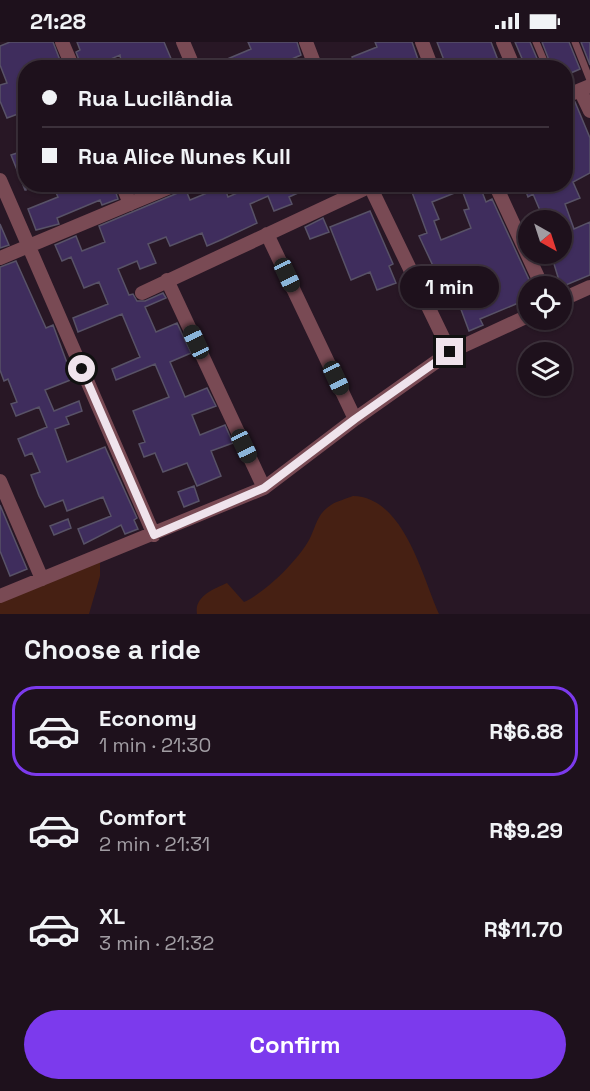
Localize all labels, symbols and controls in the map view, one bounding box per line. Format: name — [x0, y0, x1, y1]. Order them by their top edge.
text: 21:28 — [30, 7, 86, 35]
text: Rua Lucilândia — [78, 84, 233, 112]
text: Rua Alice Nunes Kull — [78, 142, 291, 170]
north arrow — [518, 210, 572, 264]
map controls — [518, 210, 572, 396]
car — [271, 255, 303, 295]
callout: 1 min — [400, 265, 500, 307]
text: 1 min — [425, 274, 474, 300]
button: locate — [518, 276, 572, 330]
car — [180, 322, 212, 362]
route end — [436, 338, 463, 365]
button: layers — [518, 342, 572, 396]
route start — [68, 355, 95, 382]
car — [320, 358, 352, 398]
car — [228, 426, 260, 466]
text: Choose a ride — [24, 632, 201, 667]
icon: car — [27, 704, 81, 758]
text: Economy — [99, 704, 197, 732]
text: R$6.88 — [489, 717, 563, 745]
text: 1 min · 21:30 — [99, 732, 211, 758]
icon: car — [27, 803, 81, 857]
text: Comfort — [99, 803, 187, 831]
text: R$9.29 — [489, 816, 563, 844]
text: 2 min · 21:31 — [99, 831, 210, 857]
icon: car — [27, 902, 81, 956]
text: XL — [99, 902, 125, 930]
text: R$11.70 — [484, 915, 563, 943]
text: 3 min · 21:32 — [99, 930, 214, 956]
button: Confirm — [24, 1010, 566, 1079]

